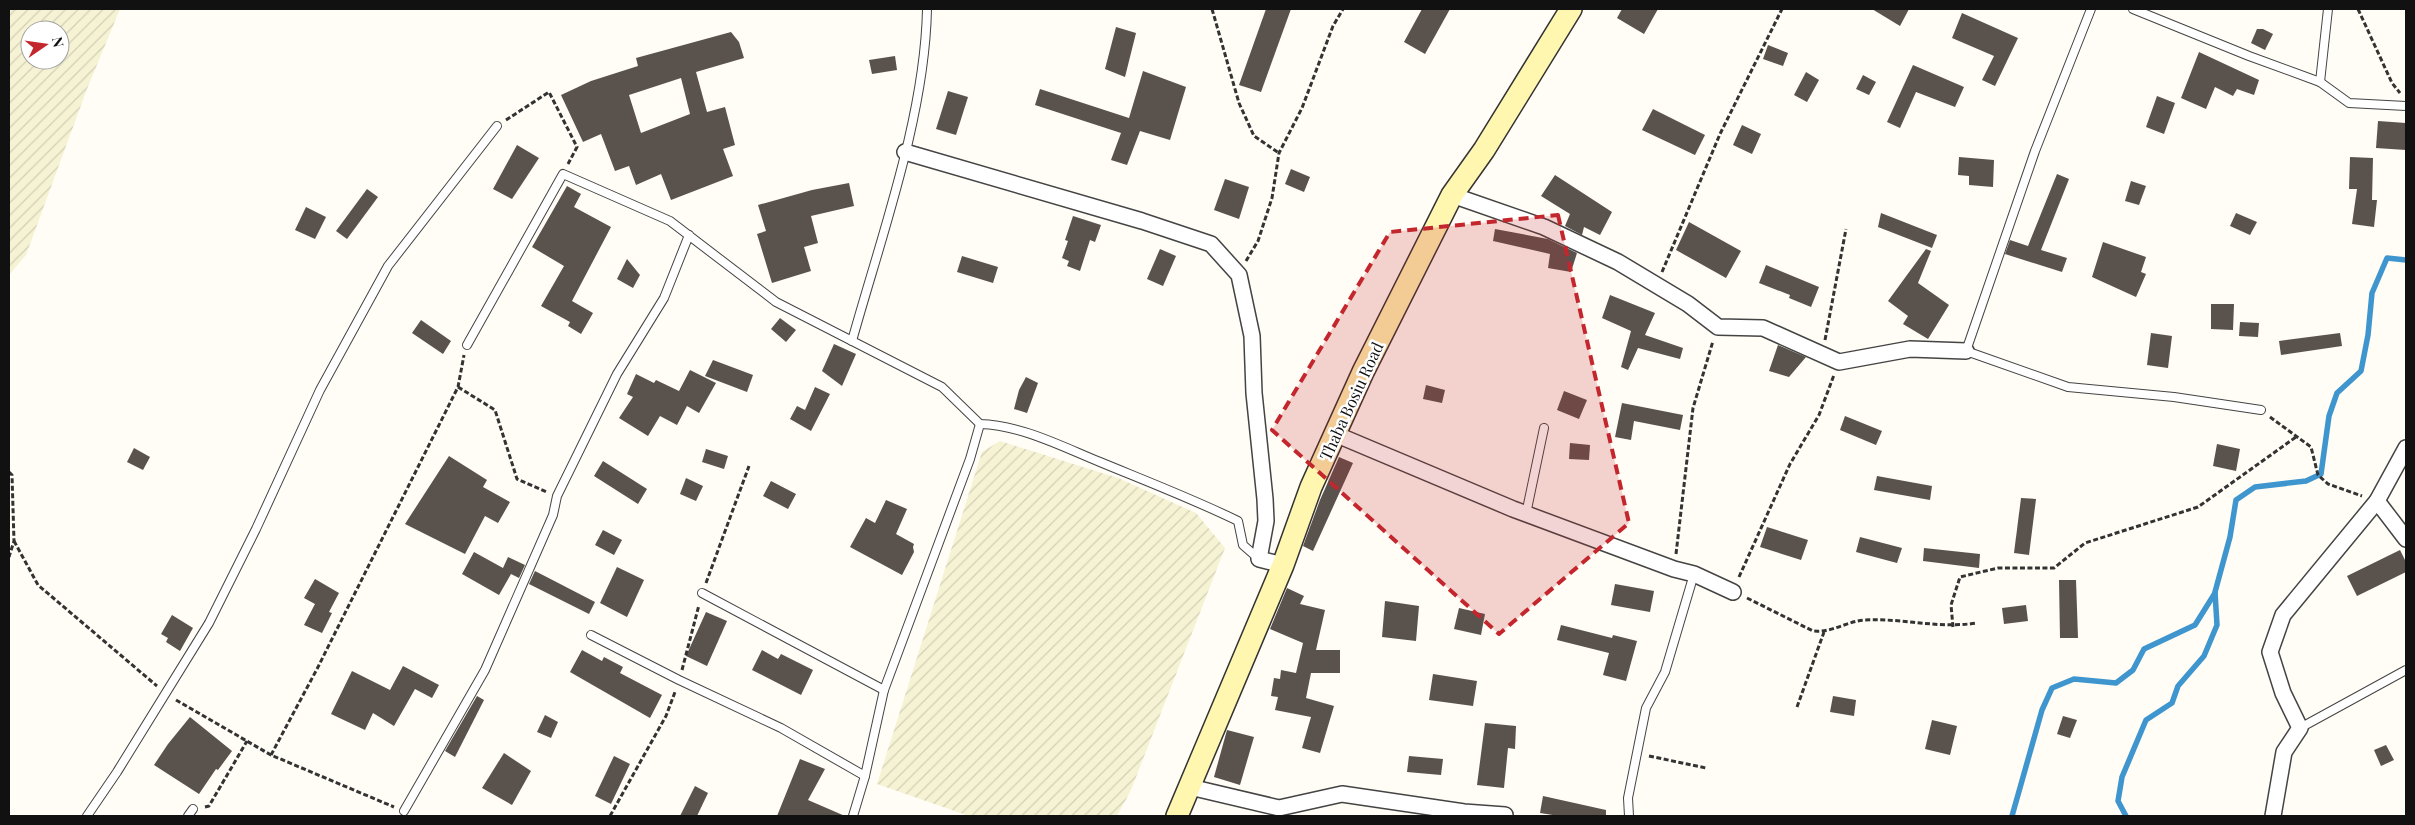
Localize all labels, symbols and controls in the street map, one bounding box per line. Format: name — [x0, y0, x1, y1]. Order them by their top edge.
north arrow — [20, 20, 70, 70]
text: N — [48, 35, 69, 49]
street label: Thaba Bosiu Road — [1314, 338, 1388, 464]

